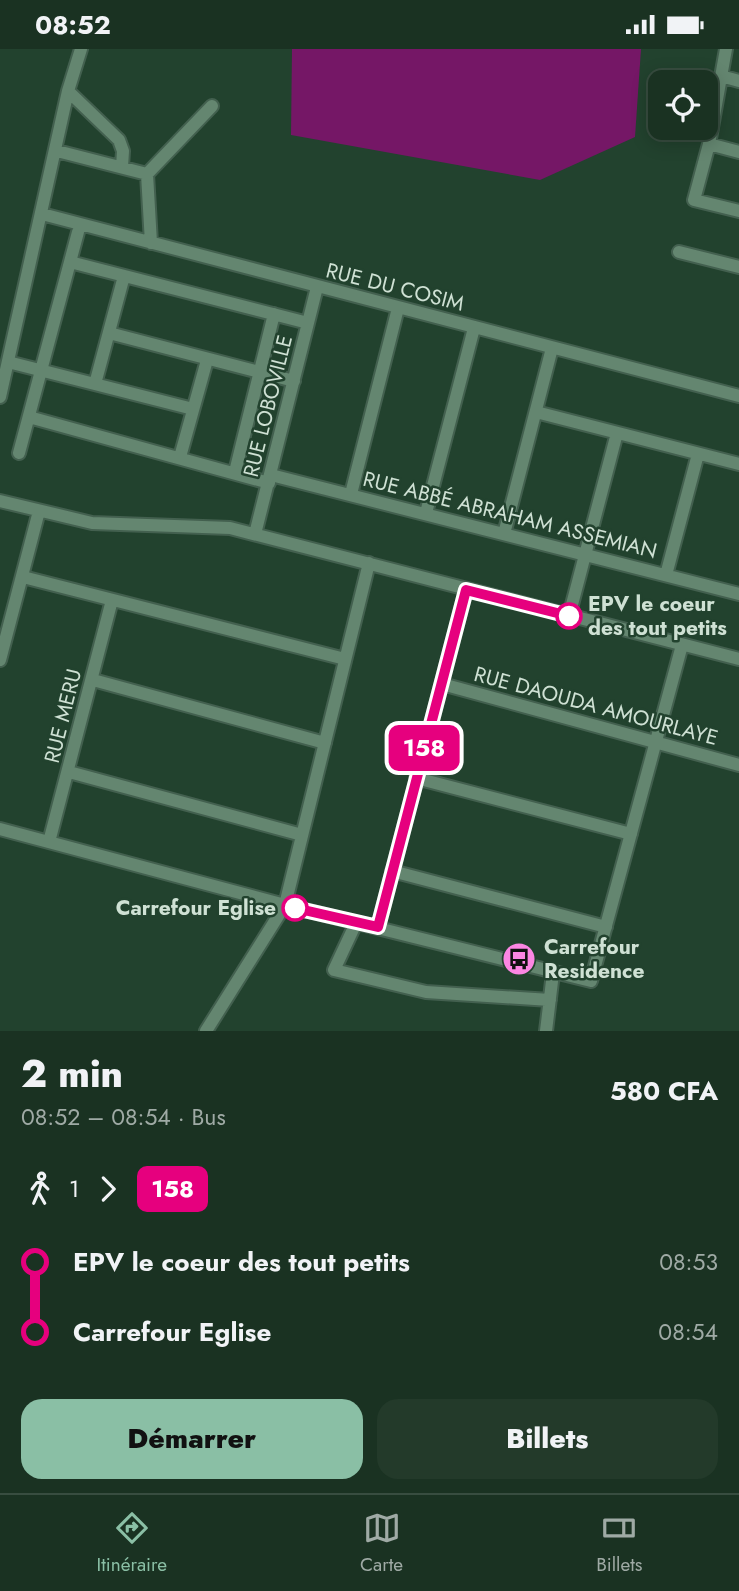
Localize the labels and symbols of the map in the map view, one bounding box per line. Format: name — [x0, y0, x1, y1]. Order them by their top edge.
street label: RUE DU COSIM — [323, 255, 467, 319]
street label: RUE LOBOVILLE — [236, 332, 300, 480]
street label: RUE ABBÉ ABRAHAM ASSEMIAN — [360, 464, 660, 566]
place label: EPV le coeur des tout petits — [588, 589, 727, 643]
marker: EPV le coeur des tout petits — [556, 603, 582, 629]
street label: RUE DAOUDA AMOURLAYE — [471, 659, 721, 753]
street label: RUE MERU — [37, 666, 89, 766]
line badge: 158 — [384, 725, 464, 771]
place label: Carrefour Eglise — [116, 893, 276, 923]
marker: Carrefour Eglise — [282, 895, 308, 921]
place label: Carrefour Residence — [544, 932, 644, 986]
bus stop icon: Carrefour Residence — [500, 940, 538, 978]

